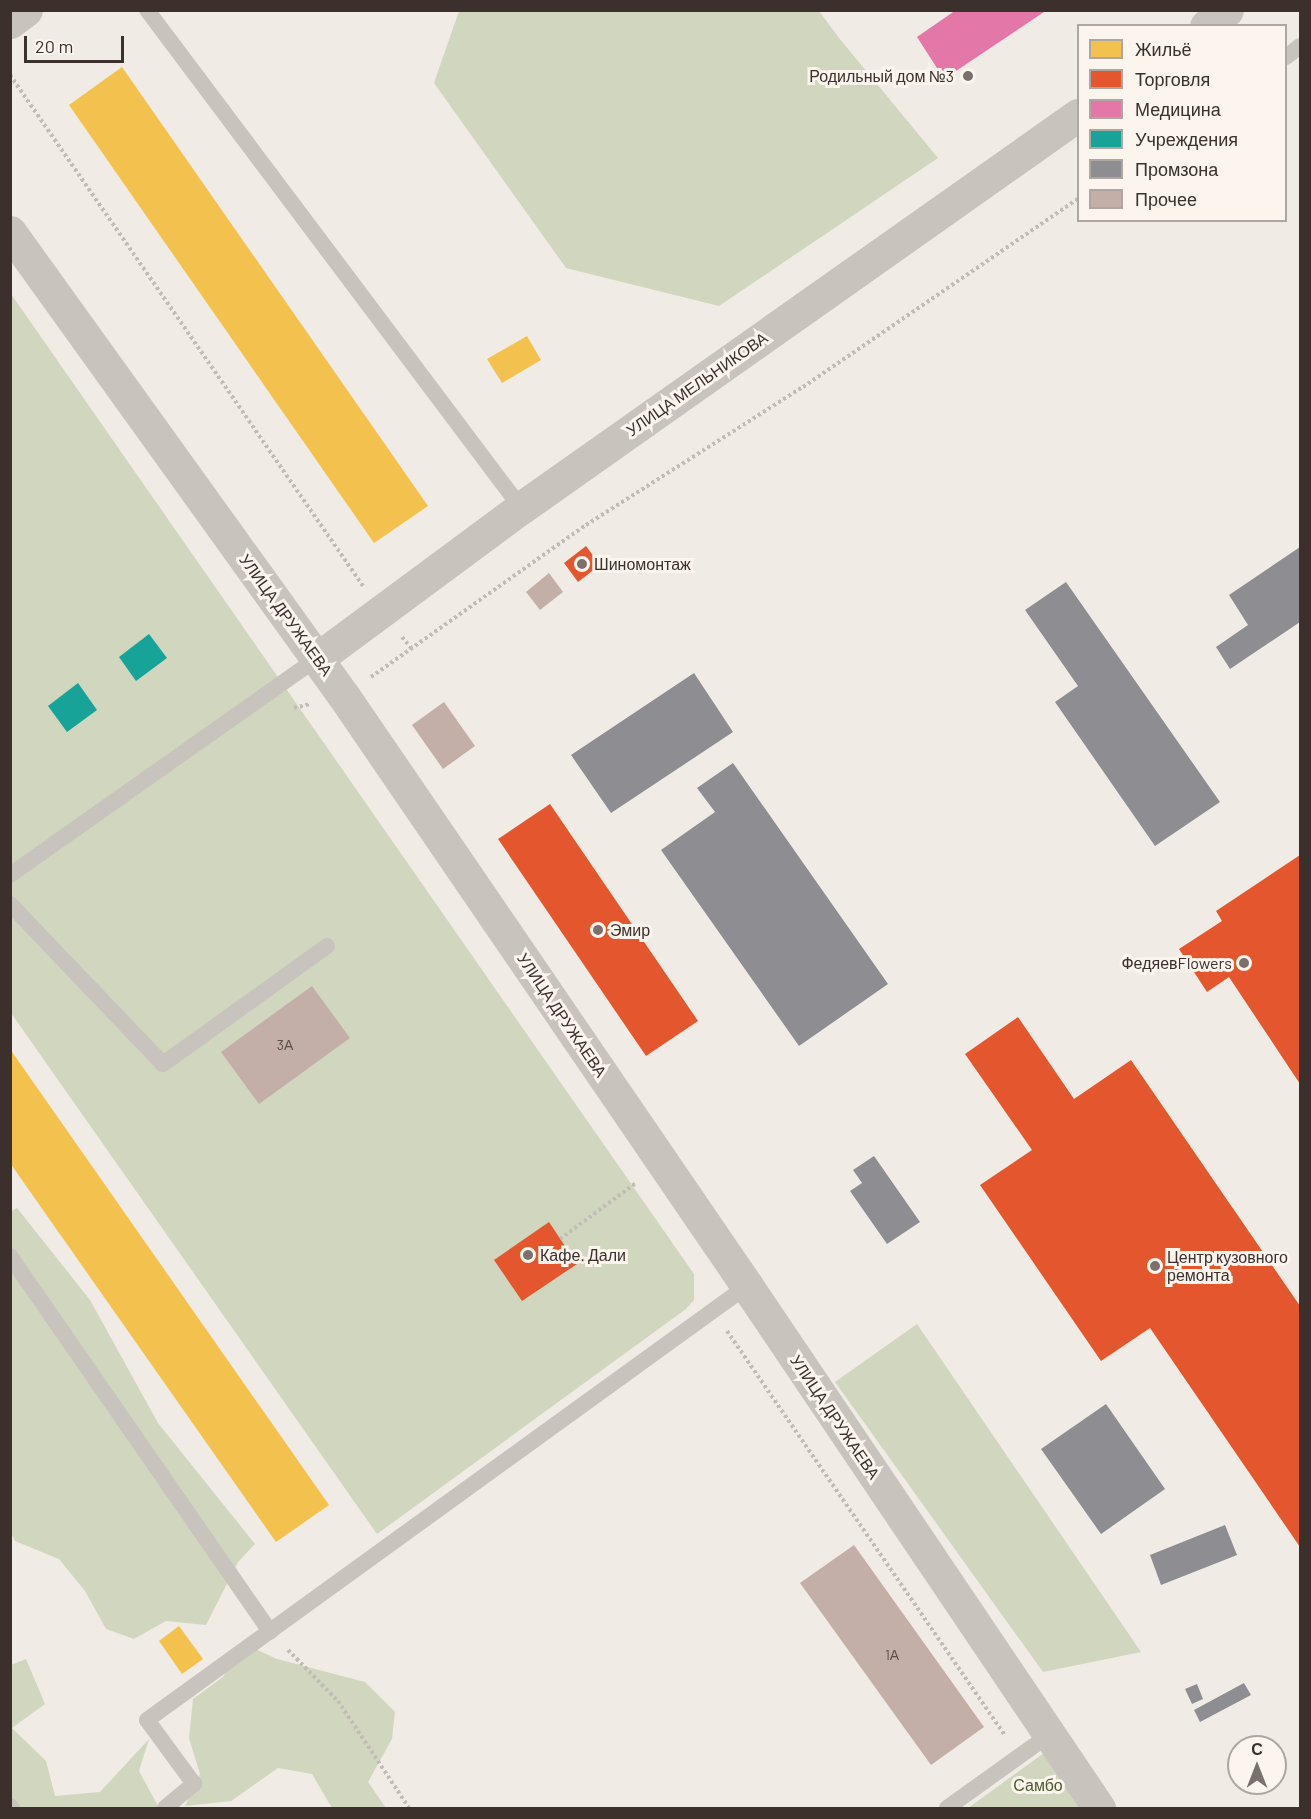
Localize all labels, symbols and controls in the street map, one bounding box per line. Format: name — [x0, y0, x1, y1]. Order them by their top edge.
scale bar — [27, 24, 128, 62]
legend — [1077, 24, 1287, 222]
text: 20 m — [35, 35, 73, 57]
text: Жильё — [1135, 38, 1192, 60]
place label: Родильный дом №3 — [809, 66, 954, 86]
marker: Родильный дом №3 — [959, 67, 977, 85]
text: Торговля — [1135, 68, 1210, 90]
text: Медицина — [1135, 98, 1221, 120]
text: Учреждения — [1135, 128, 1238, 150]
text: Промзона — [1135, 158, 1218, 180]
text: Прочее — [1135, 188, 1197, 210]
street label: УЛИЦА МЕЛЬНИКОВА — [623, 328, 771, 440]
street label: УЛИЦА ДРУЖАЕВА — [235, 550, 337, 680]
place label: Шиномонтаж — [594, 554, 691, 574]
marker: Шиномонтаж — [575, 557, 589, 571]
place label: Эмир — [610, 920, 650, 940]
marker: Эмир — [591, 923, 605, 937]
street label: УЛИЦА ДРУЖАЕВА — [513, 949, 611, 1081]
place label: ФедяевFlowers — [1121, 953, 1232, 973]
marker: ФедяевFlowers — [1237, 956, 1251, 970]
house number: 3А — [277, 1037, 293, 1053]
place label: Кафе. Дали — [540, 1245, 626, 1265]
place label: Центр кузовного ремонта — [1167, 1247, 1288, 1285]
marker: Кафе. Дали — [521, 1248, 535, 1262]
marker: Центр кузовного ремонта — [1148, 1259, 1162, 1273]
street label: УЛИЦА ДРУЖАЕВА — [786, 1351, 884, 1483]
house number: 1А — [885, 1647, 899, 1663]
north arrow — [1227, 1735, 1287, 1795]
text: С — [1251, 1739, 1263, 1758]
park label: Самбо — [1013, 1775, 1063, 1795]

